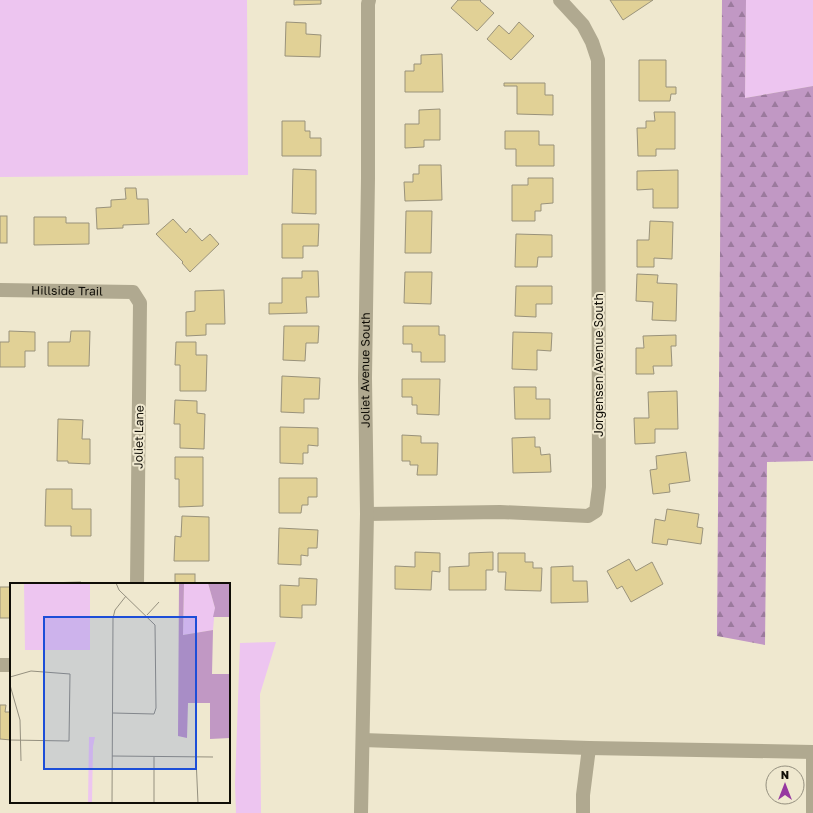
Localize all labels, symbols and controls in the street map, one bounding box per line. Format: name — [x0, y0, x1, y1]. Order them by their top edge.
street label: Hillside Trail — [31, 282, 103, 299]
street label: Jorgensen Avenue South — [591, 293, 606, 437]
street label: Joliet Avenue South — [357, 312, 373, 428]
street label: Joliet Lane — [130, 405, 147, 469]
inset map — [10, 583, 230, 803]
north arrow — [765, 765, 805, 805]
text: N — [781, 768, 789, 781]

